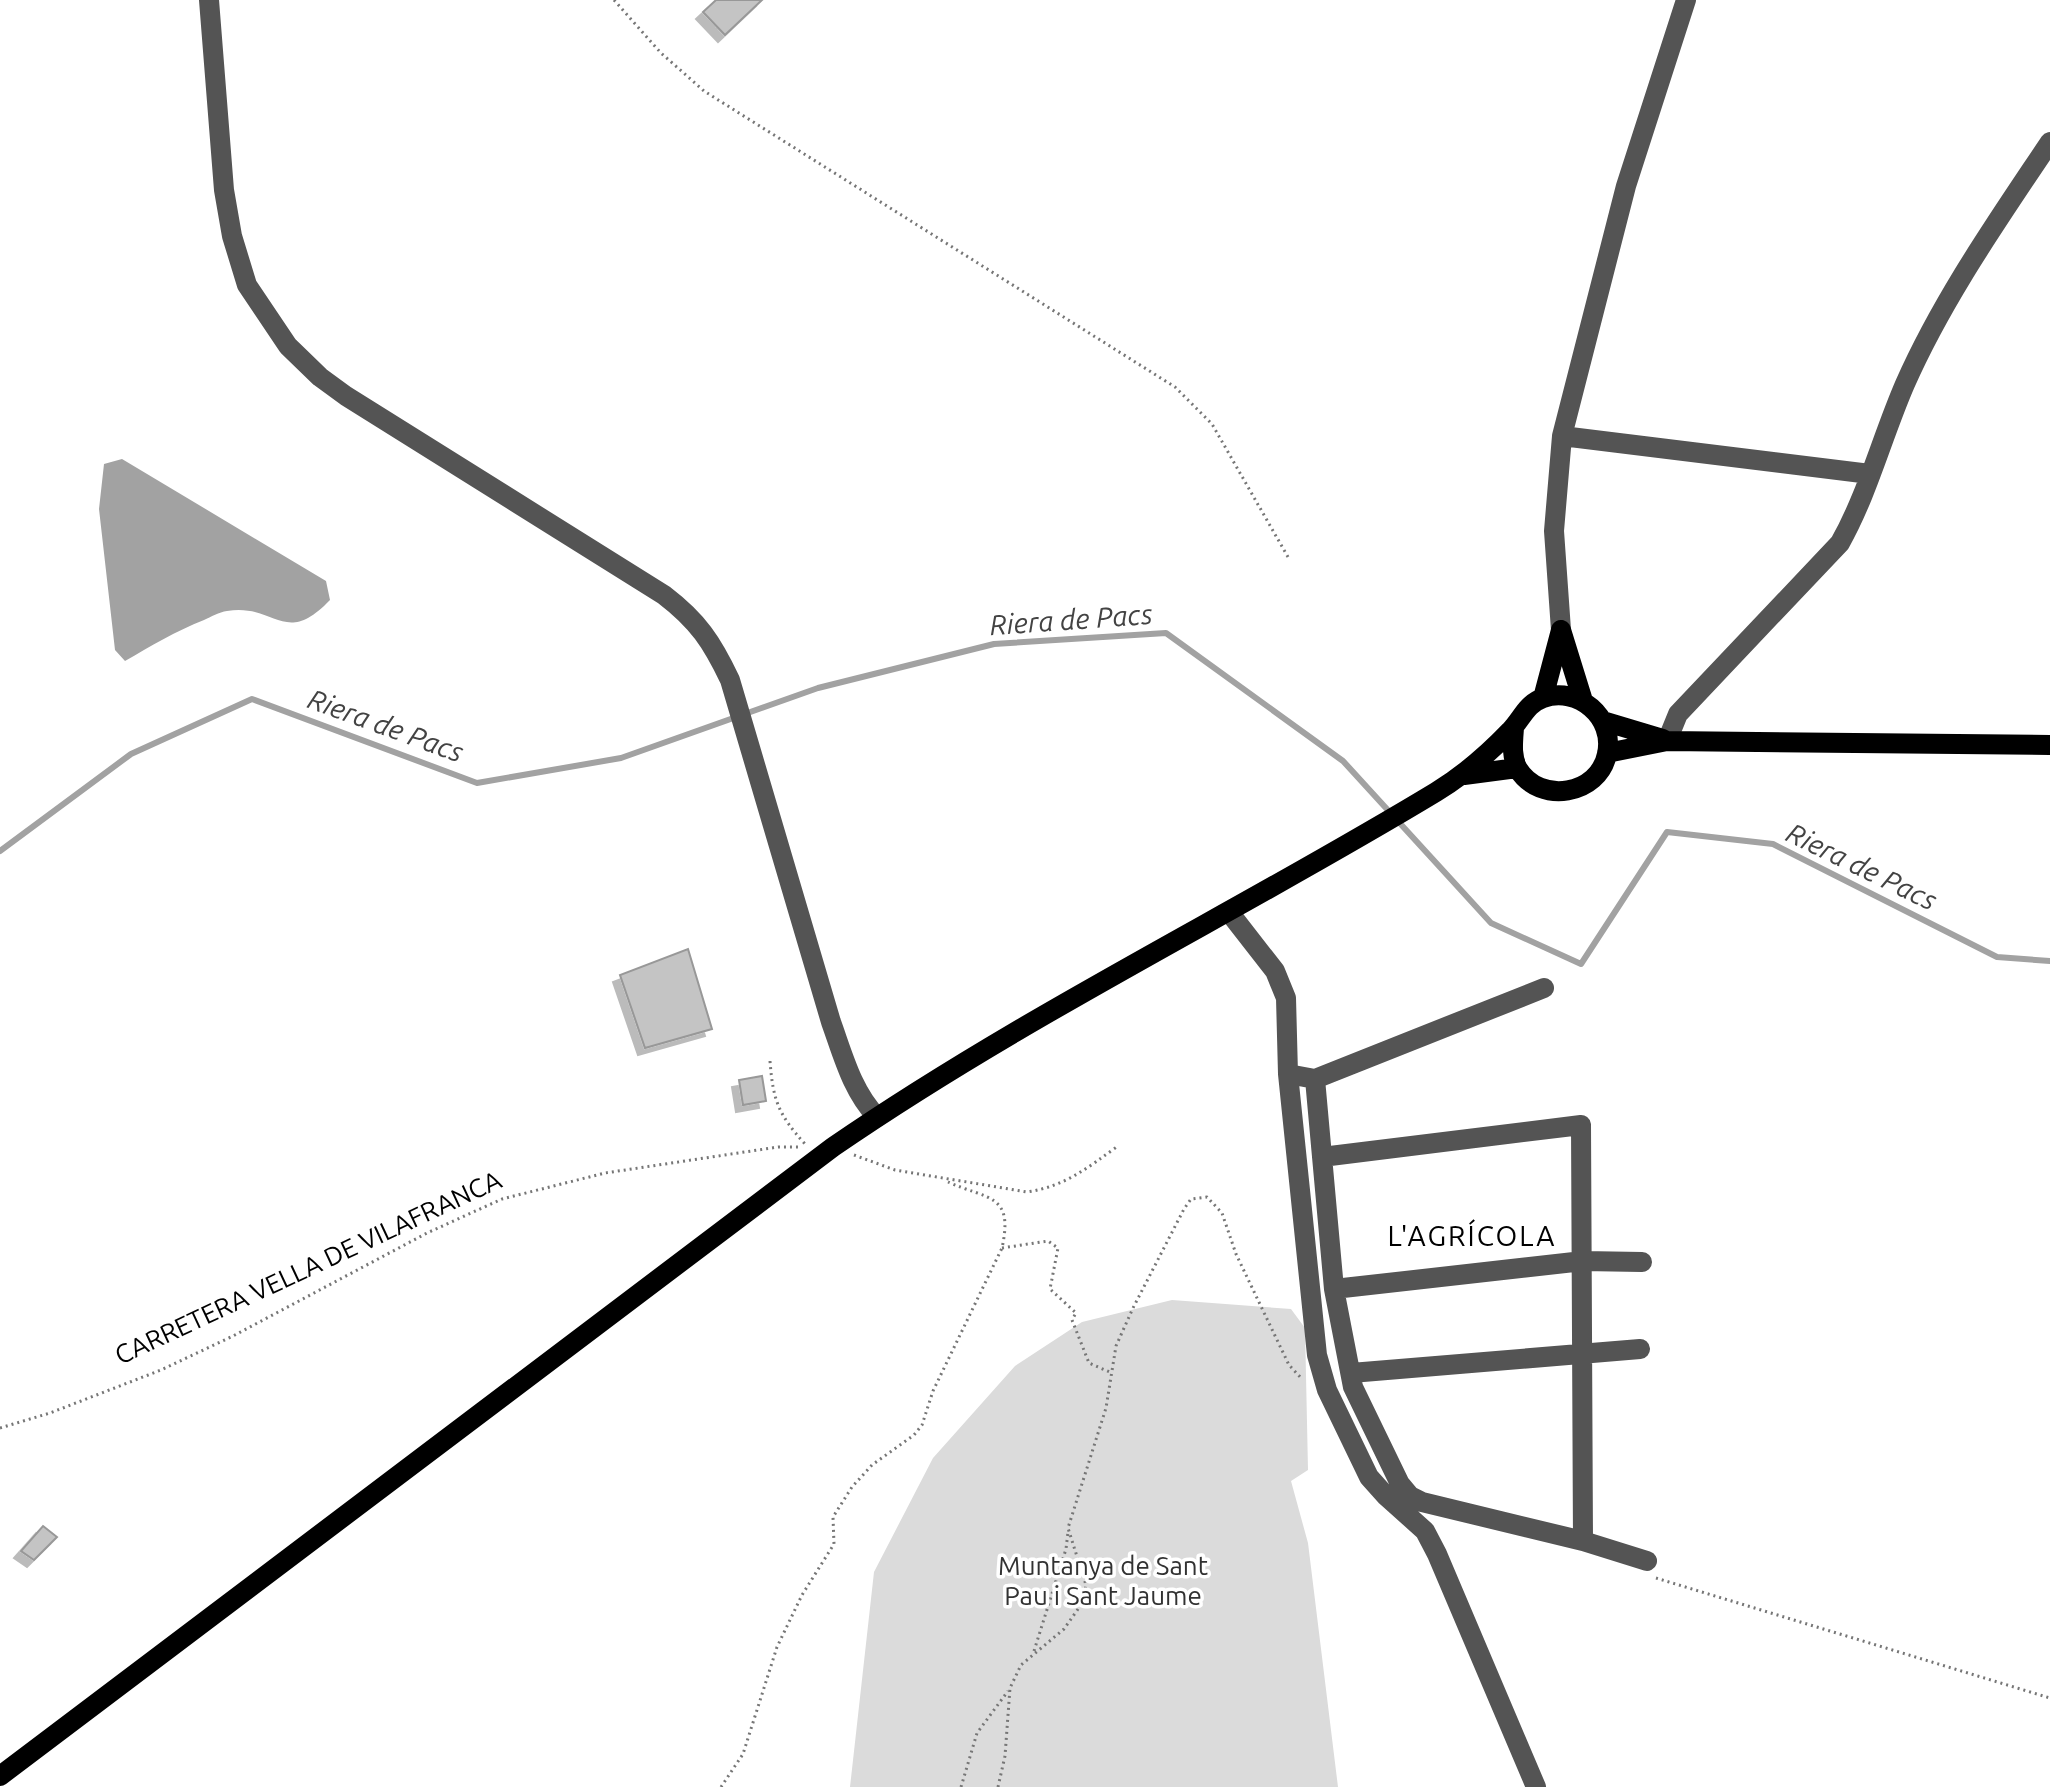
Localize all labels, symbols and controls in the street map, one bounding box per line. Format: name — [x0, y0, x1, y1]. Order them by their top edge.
water label: Riera de Pacs — [989, 598, 1154, 640]
water label: Riera de Pacs — [304, 683, 468, 768]
water label: Riera de Pacs — [1782, 816, 1942, 916]
street label: CARRETERA VELLA DE VILAFRANCA — [110, 1164, 506, 1370]
district label: L'AGRÍCOLA — [1387, 1219, 1557, 1251]
park label: Muntanya de Sant Pau i Sant Jaume — [998, 1551, 1208, 1610]

